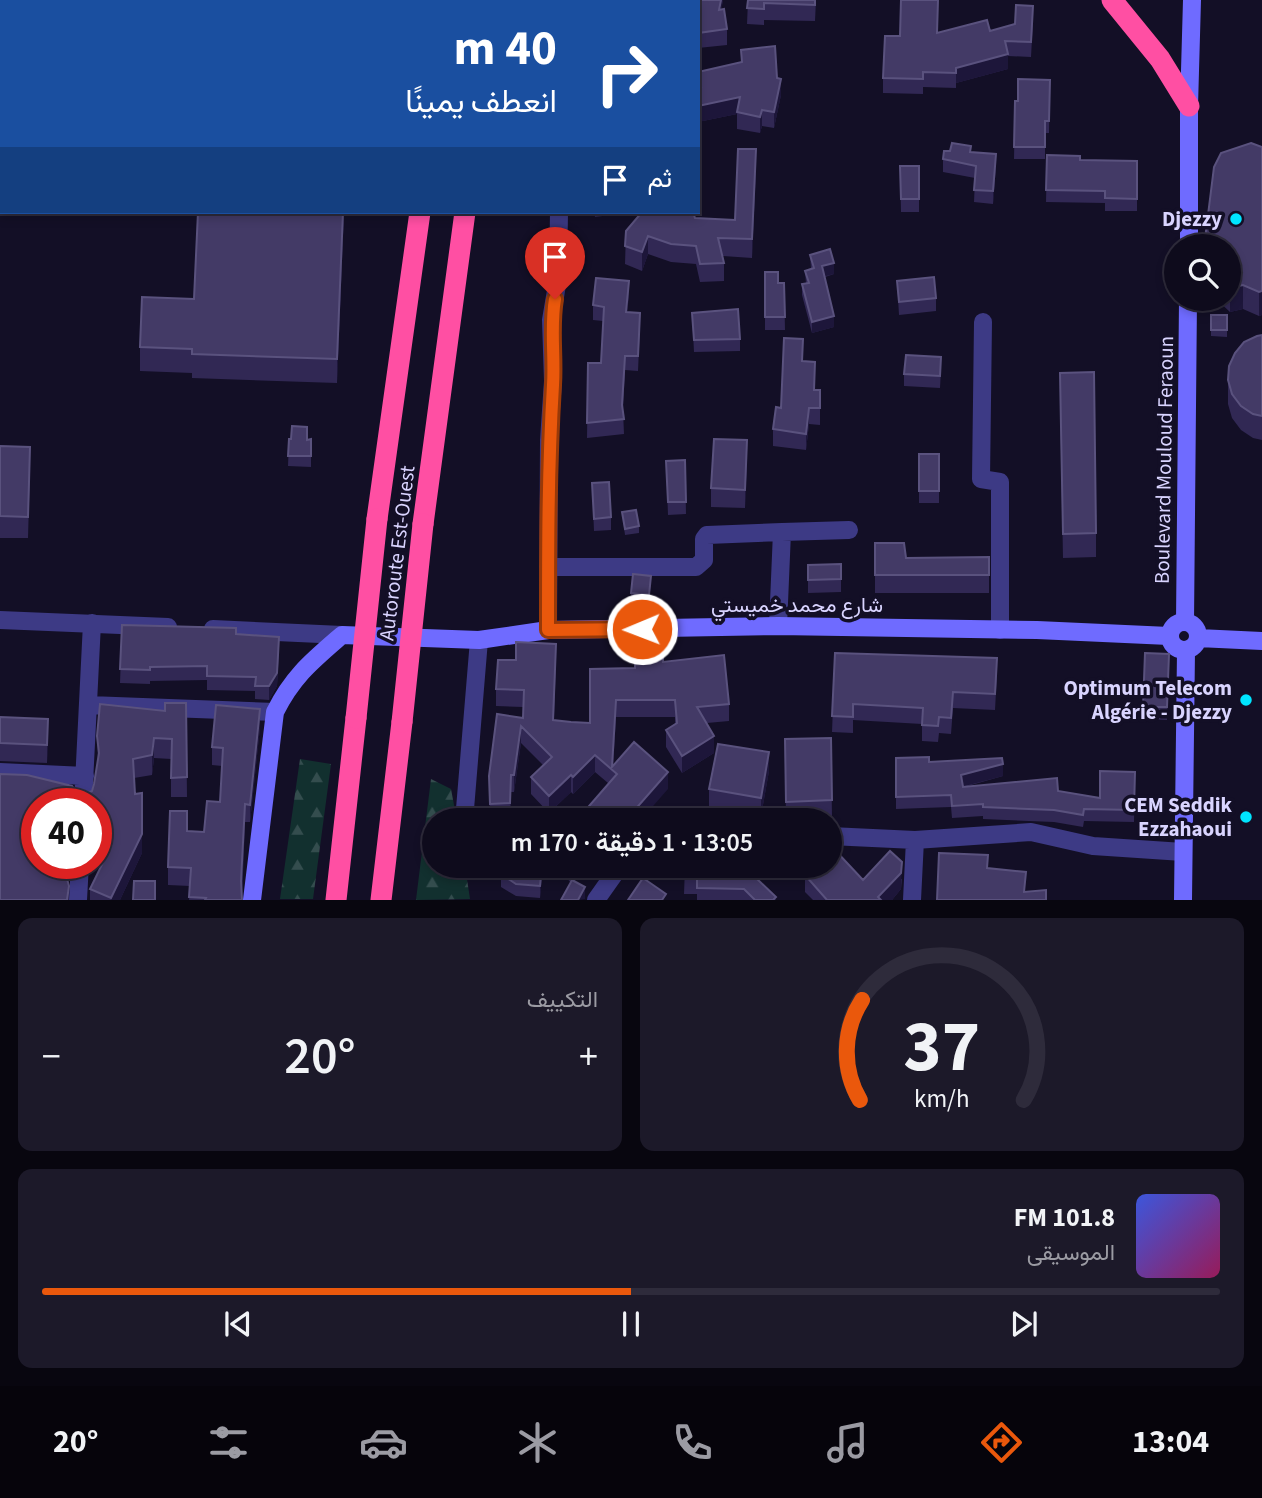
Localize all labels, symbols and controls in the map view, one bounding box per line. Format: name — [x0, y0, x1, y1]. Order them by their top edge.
text: 40 m — [453, 14, 557, 84]
icon: right — [581, 28, 672, 119]
text: انعطف يمينًا — [405, 79, 557, 125]
text: ثم — [648, 160, 672, 197]
icon: arrive — [596, 161, 634, 199]
place label: Djezzy — [1162, 204, 1222, 234]
marker: Djezzy — [1228, 211, 1244, 227]
pin — [525, 227, 585, 299]
map controls — [1164, 234, 1241, 311]
button: search — [1164, 234, 1241, 311]
icon: arrive — [536, 238, 574, 276]
street label: Boulevard Mouloud Feraoun — [1147, 336, 1181, 584]
street label: Autoroute Est-Ouest — [371, 464, 423, 642]
street label: شارع محمد خميستي — [711, 590, 883, 622]
position arrow — [605, 592, 679, 666]
place label: Optimum Telecom Algérie - Djezzy — [1063, 673, 1232, 727]
marker: Optimum Telecom Algérie - Djezzy — [1238, 692, 1254, 708]
speed limit sign: 40 — [21, 788, 112, 879]
place label: CEM Seddik Ezzahaoui — [1124, 790, 1232, 844]
marker: CEM Seddik Ezzahaoui — [1238, 809, 1254, 825]
text: 13:05 · 1 دقيقة · 170 m — [511, 824, 753, 861]
text: التكييف — [527, 983, 598, 1016]
text: 37 — [904, 996, 980, 1100]
text: 20° — [284, 1020, 356, 1094]
text: − — [42, 1030, 61, 1084]
text: + — [579, 1030, 598, 1084]
text: km/h — [914, 1081, 970, 1117]
text: 101.8 FM — [1014, 1199, 1115, 1236]
text: الموسيقى — [1027, 1236, 1115, 1269]
icon: previous — [219, 1305, 257, 1343]
icon: pause — [612, 1305, 650, 1343]
icon: next — [1005, 1305, 1043, 1343]
icon: filters — [204, 1418, 253, 1467]
icon: car — [359, 1418, 408, 1467]
icon: climate — [513, 1418, 562, 1467]
icon: phone — [668, 1418, 717, 1467]
icon: music — [823, 1418, 872, 1467]
icon: directions — [977, 1418, 1026, 1467]
text: 20° — [53, 1419, 98, 1465]
text: 13:04 — [1132, 1419, 1209, 1465]

